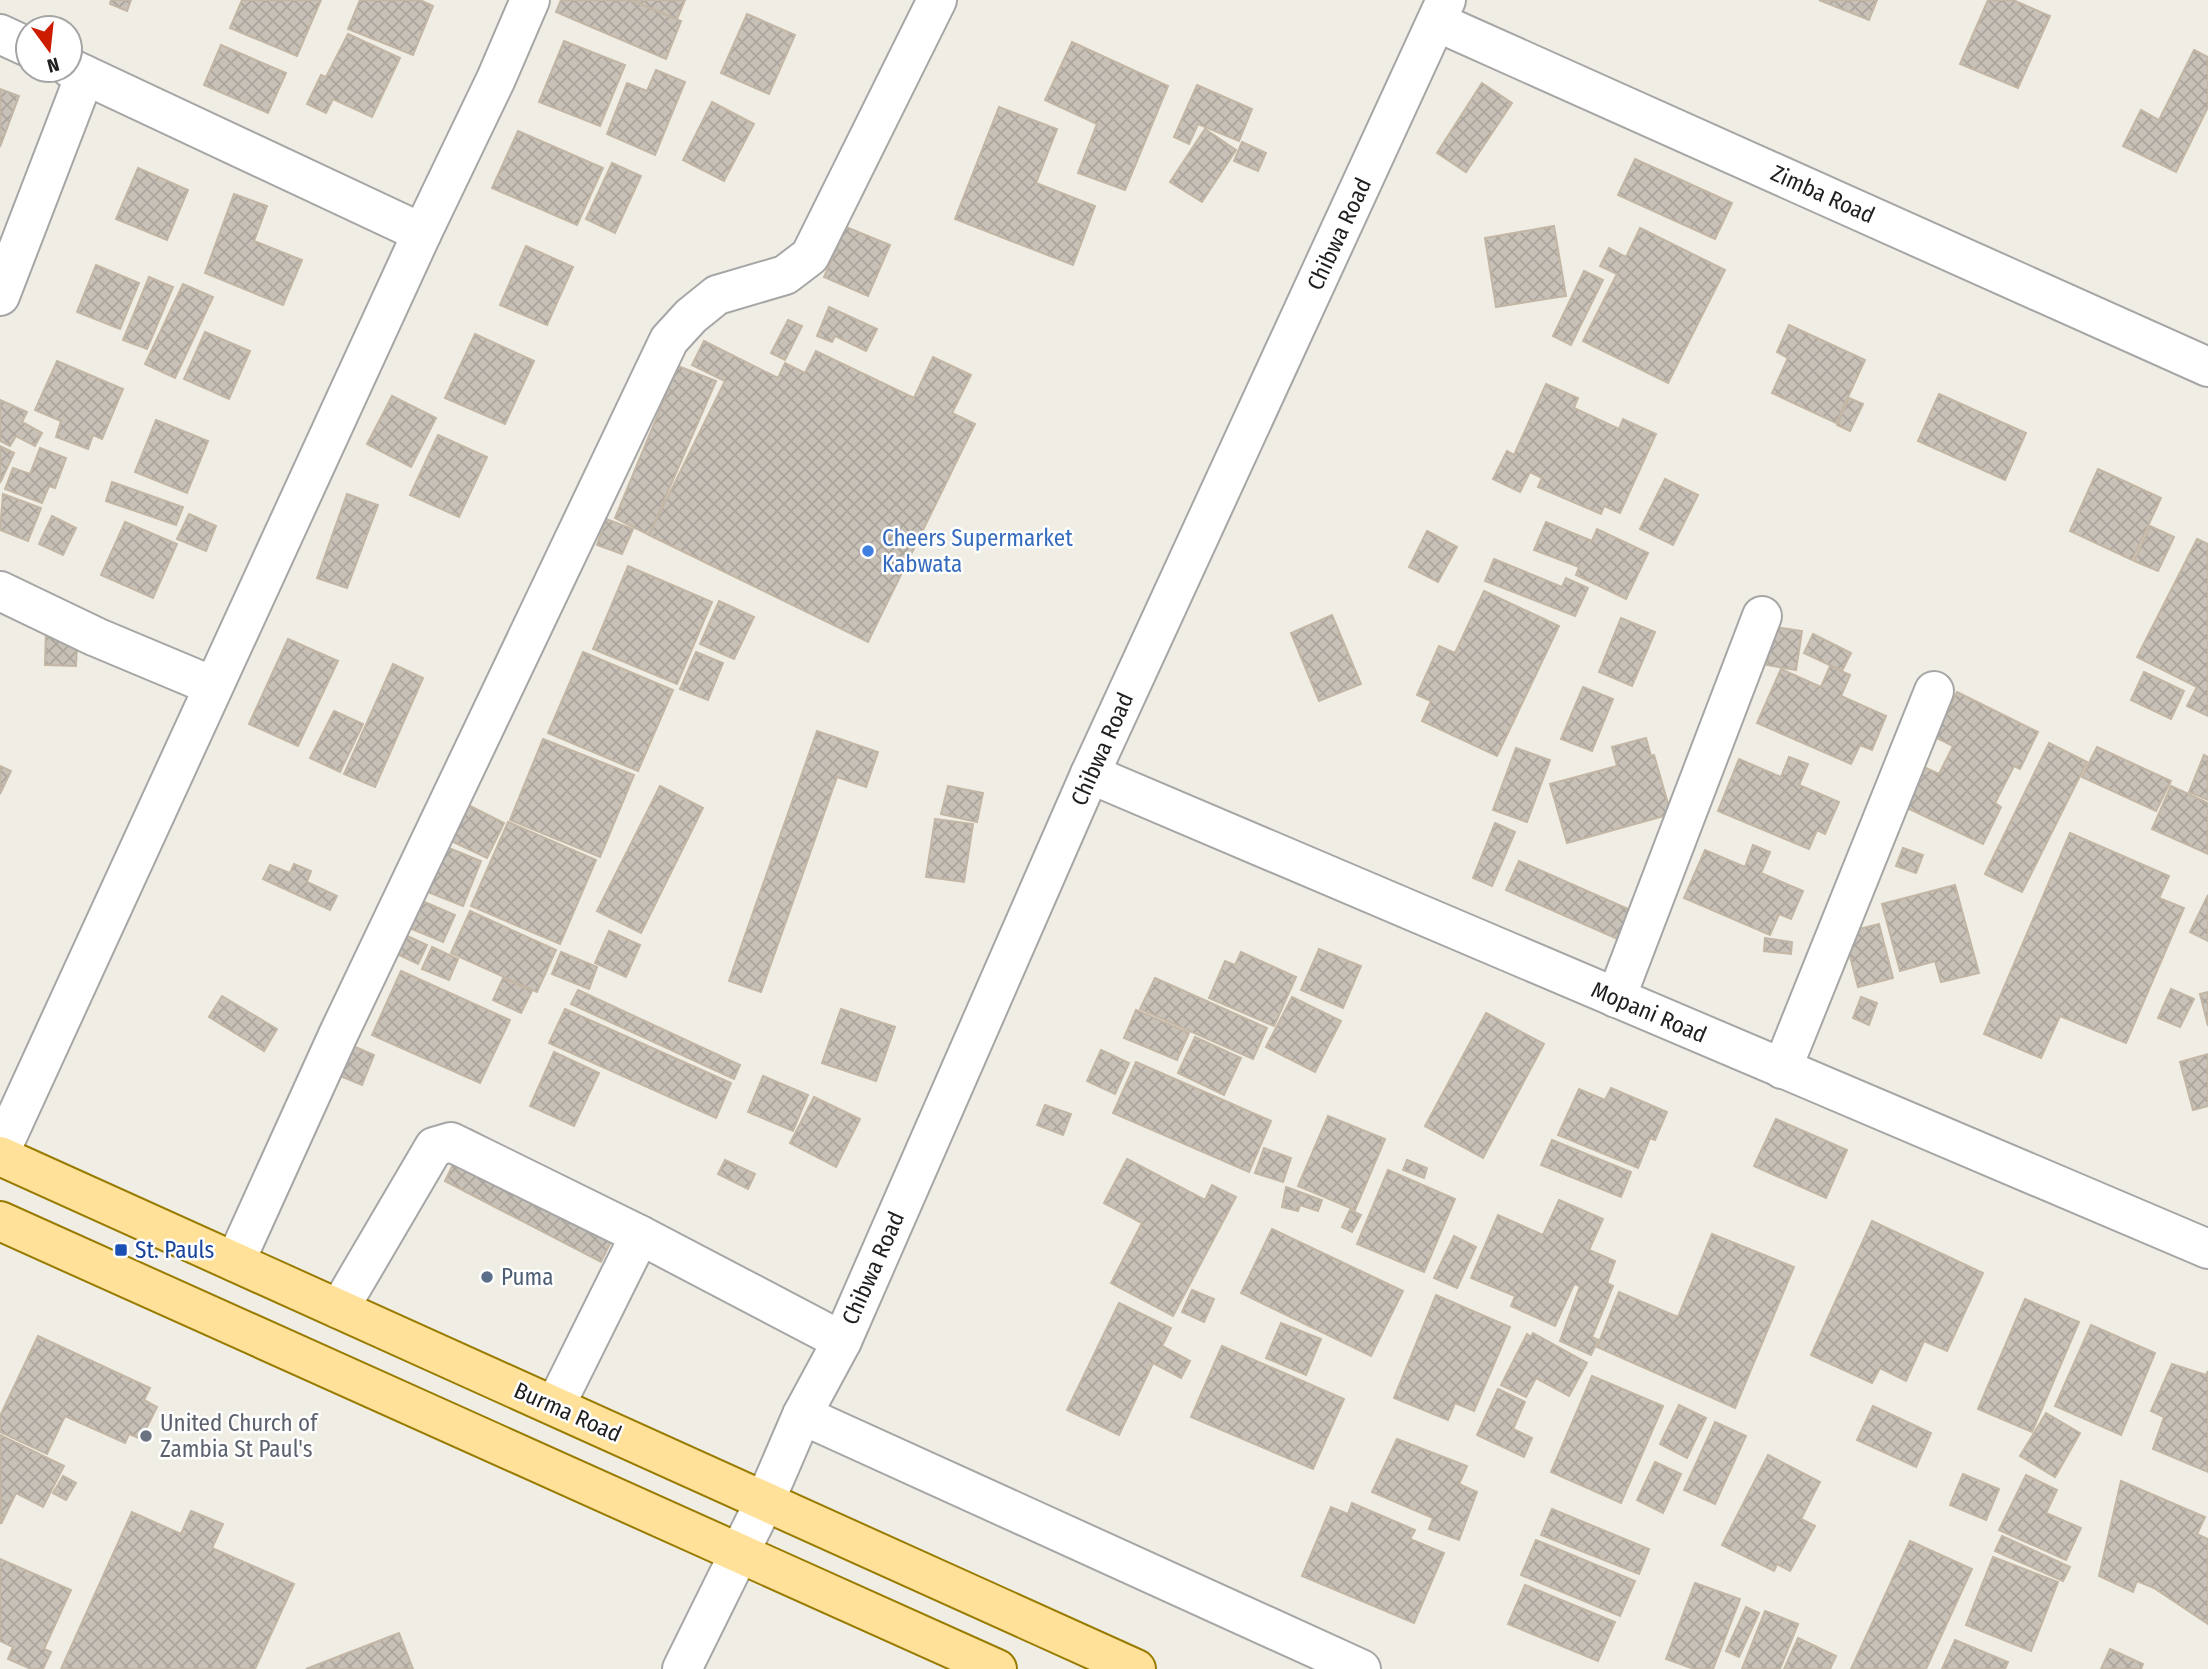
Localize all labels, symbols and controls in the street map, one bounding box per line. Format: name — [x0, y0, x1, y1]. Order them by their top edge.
north arrow — [14, 14, 84, 84]
text: N — [45, 52, 62, 78]
street label: Zimba Road — [1767, 159, 1879, 229]
street label: Chibwa Road — [1301, 173, 1377, 295]
place label: Cheers Supermarket Kabwata — [882, 524, 1073, 578]
marker: Cheers Supermarket Kabwata — [860, 543, 876, 559]
street label: Chibwa Road — [1065, 688, 1139, 810]
street label: Mopani Road — [1587, 975, 1711, 1049]
street label: Chibwa Road — [836, 1207, 910, 1329]
place label: St. Pauls — [135, 1236, 215, 1264]
marker: St. Pauls — [113, 1242, 129, 1258]
place label: Puma — [501, 1263, 553, 1291]
marker: Puma — [479, 1269, 495, 1285]
street label: Burma Road — [510, 1376, 626, 1448]
place label: United Church of Zambia St Paul's — [160, 1409, 319, 1463]
marker: United Church of Zambia St Paul's — [138, 1428, 154, 1444]

